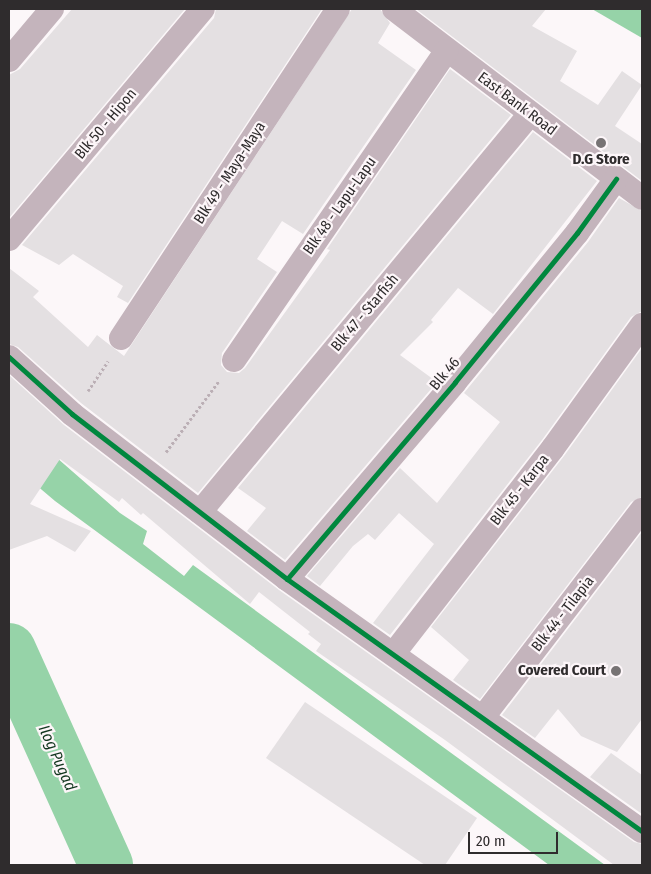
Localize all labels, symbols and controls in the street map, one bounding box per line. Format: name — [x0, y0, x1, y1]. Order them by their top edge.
street label: East Bank Road — [474, 69, 560, 139]
street label: Blk 50 - Hipon — [71, 85, 141, 163]
street label: Blk 49 - Maya-Maya — [190, 119, 270, 227]
marker: D.G Store — [595, 137, 607, 149]
place label: D.G Store — [572, 151, 630, 169]
street label: Blk 48 - Lapu-Lapu — [300, 154, 380, 258]
street label: Blk 47 - Starfish — [327, 271, 403, 355]
street label: Blk 46 — [426, 354, 464, 394]
street label: Blk 45 - Karpa — [487, 451, 553, 529]
street label: Blk 44 - Tilapia — [528, 573, 598, 655]
place label: Covered Court — [518, 662, 606, 680]
marker: Covered Court — [610, 665, 622, 677]
water label: Ilog Pugad — [34, 722, 80, 794]
scale bar — [471, 822, 561, 854]
text: 20 m — [476, 832, 506, 850]

